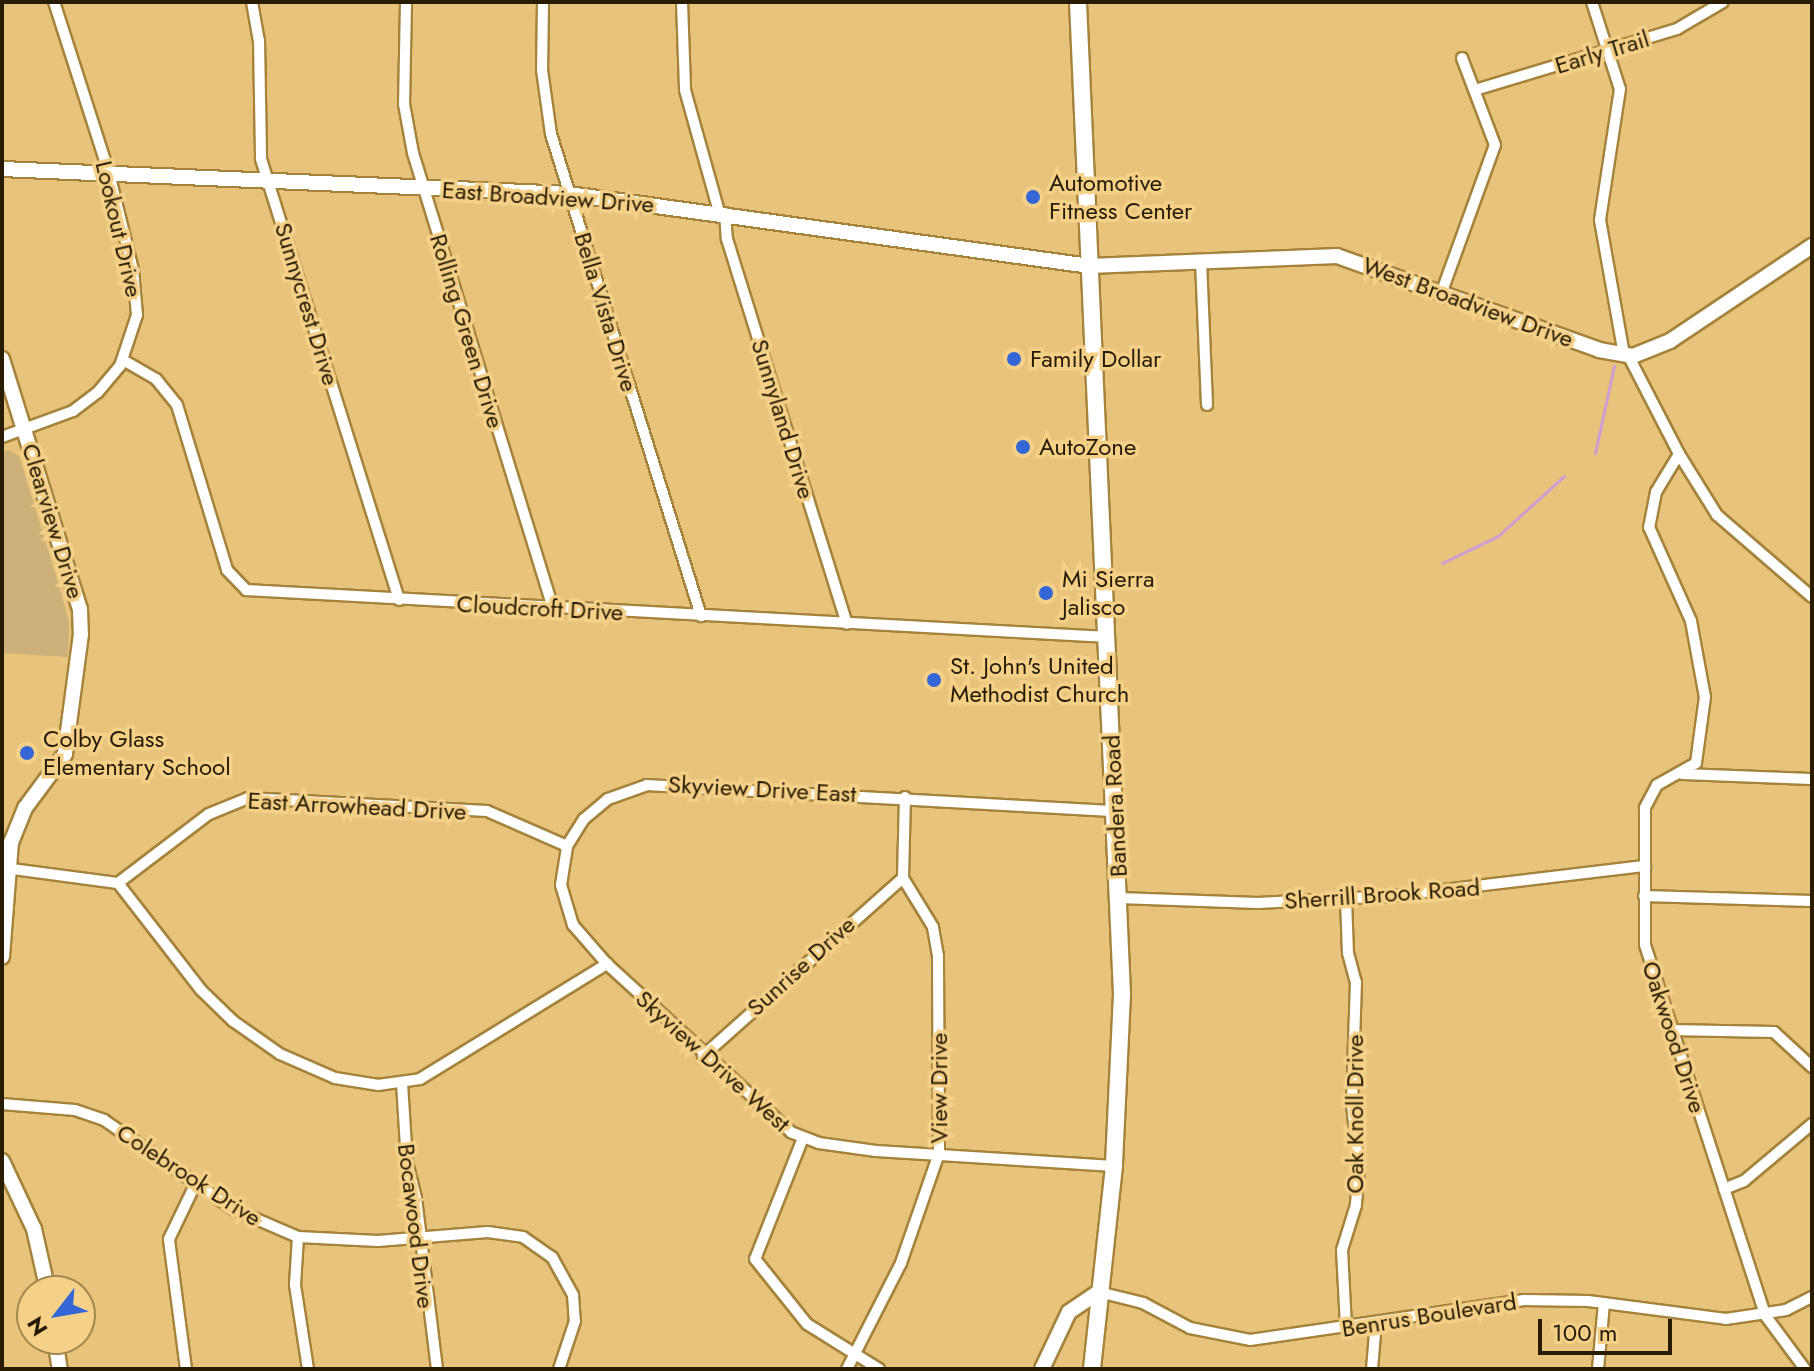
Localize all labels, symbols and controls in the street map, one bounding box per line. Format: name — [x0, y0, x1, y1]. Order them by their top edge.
street label: Early Trail — [1551, 24, 1653, 80]
street label: Lookout Drive — [89, 158, 149, 300]
place label: Automotive Fitness Center — [1049, 169, 1192, 225]
street label: East Broadview Drive — [441, 175, 655, 219]
marker: Automotive Fitness Center — [1024, 188, 1042, 206]
street label: Sunnycrest Drive — [269, 219, 345, 389]
street label: Bella Vista Drive — [568, 229, 644, 395]
street label: Rolling Green Drive — [424, 230, 510, 432]
street label: West Broadview Drive — [1359, 250, 1577, 354]
street label: Sunnyland Drive — [745, 336, 821, 502]
place label: Family Dollar — [1030, 345, 1161, 373]
marker: Family Dollar — [1005, 350, 1023, 368]
place label: AutoZone — [1039, 433, 1136, 461]
marker: AutoZone — [1014, 438, 1032, 456]
street label: Clearview Drive — [16, 440, 90, 602]
place label: Mi Sierra Jalisco — [1062, 565, 1155, 621]
marker: Mi Sierra Jalisco — [1037, 584, 1055, 602]
street label: Cloudcroft Drive — [456, 589, 624, 627]
place label: St. John's United Methodist Church — [950, 652, 1129, 708]
marker: St. John's United Methodist Church — [925, 671, 943, 689]
place label: Colby Glass Elementary School — [43, 725, 231, 781]
street label: Bandera Road — [1097, 734, 1133, 878]
marker: Colby Glass Elementary School — [18, 744, 36, 762]
street label: Skyview Drive East — [667, 770, 857, 808]
street label: East Arrowhead Drive — [247, 786, 467, 826]
street label: Sherrill Brook Road — [1283, 873, 1481, 915]
street label: Sunrise Drive — [741, 910, 861, 1022]
street label: Oakwood Drive — [1636, 958, 1712, 1116]
street label: Skyview Drive West — [630, 984, 796, 1138]
street label: View Drive — [925, 1033, 953, 1143]
street label: Oak Knoll Drive — [1341, 1034, 1369, 1194]
street label: Colebrook Drive — [111, 1118, 267, 1232]
street label: Bocawood Drive — [392, 1142, 440, 1310]
north arrow — [16, 1275, 96, 1355]
street label: Benrus Boulevard — [1339, 1287, 1519, 1343]
scale bar — [1542, 1303, 1676, 1353]
text: N — [19, 1311, 55, 1342]
text: 100 m — [1552, 1315, 1618, 1350]

